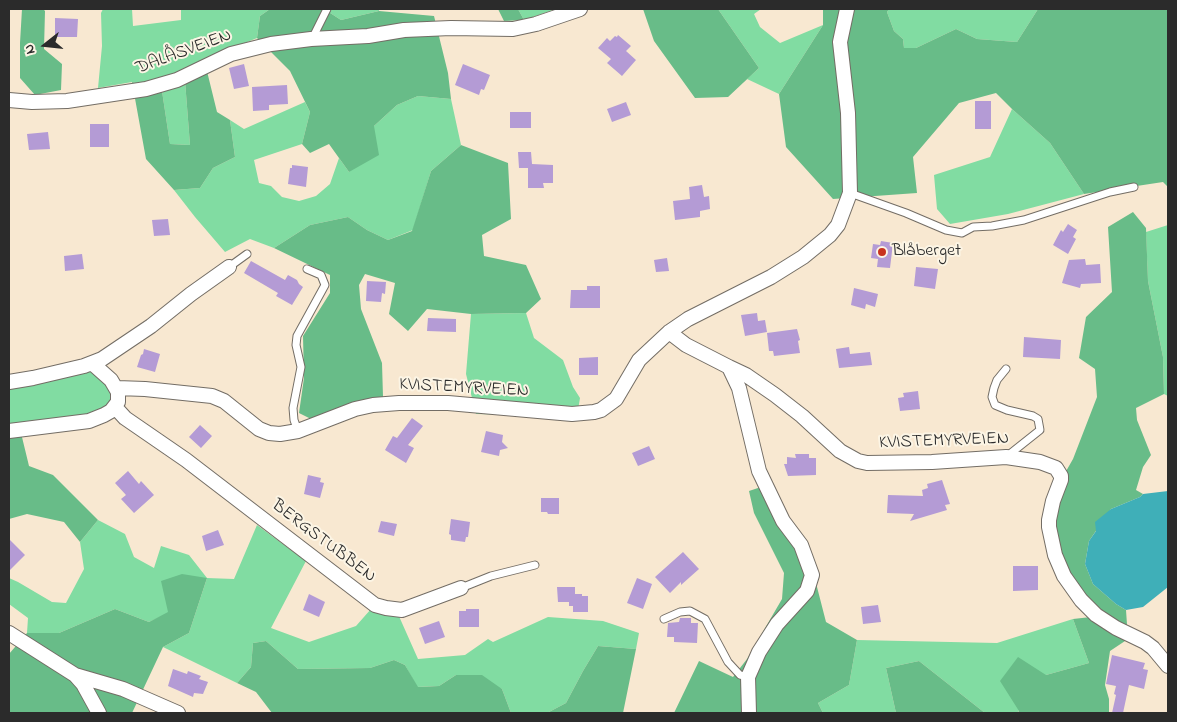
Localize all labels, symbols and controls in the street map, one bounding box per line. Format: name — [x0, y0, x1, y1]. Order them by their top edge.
north arrow — [20, 20, 70, 70]
street label: DALÅSVEIEN — [133, 26, 235, 80]
text: N — [19, 42, 41, 57]
place label: Blåberget — [892, 241, 961, 263]
marker: Blåberget — [876, 246, 888, 258]
street label: KVISTEMYRVEIEN — [399, 375, 529, 403]
street label: KVISTEMYRVEIEN — [879, 429, 1009, 455]
street label: BERGSTUBBEN — [267, 496, 379, 588]

